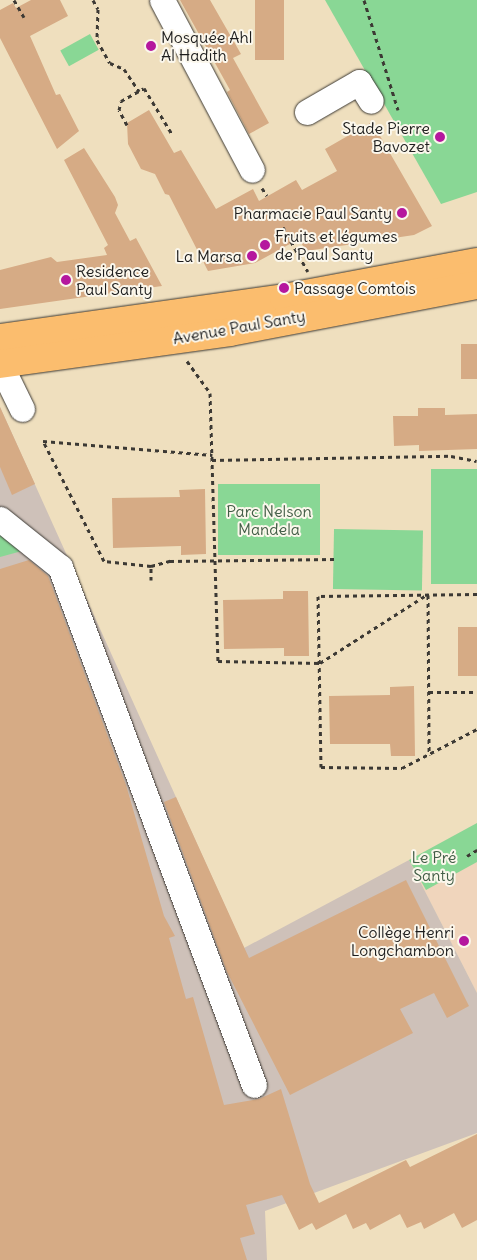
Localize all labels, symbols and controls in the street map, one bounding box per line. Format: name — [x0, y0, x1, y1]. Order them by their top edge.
place label: Mosquée Ahl Al Hadith — [161, 27, 252, 65]
marker: Mosquée Ahl Al Hadith — [145, 40, 157, 52]
place label: Stade Pierre Bavozet — [342, 118, 430, 156]
marker: Stade Pierre Bavozet — [434, 131, 446, 143]
place label: Pharmacie Paul Santy — [234, 203, 392, 223]
marker: Pharmacie Paul Santy — [396, 207, 408, 219]
place label: Fruits et légumes de Paul Santy — [275, 226, 398, 264]
marker: Fruits et légumes de Paul Santy — [259, 239, 271, 251]
place label: La Marsa — [176, 246, 242, 266]
marker: La Marsa — [246, 250, 258, 262]
place label: Residence Paul Santy — [76, 261, 153, 299]
marker: Residence Paul Santy — [60, 274, 72, 286]
place label: Passage Comtois — [294, 278, 416, 298]
marker: Passage Comtois — [278, 282, 290, 294]
street label: Avenue Paul Santy — [171, 306, 307, 348]
park label: Parc Nelson Mandela — [226, 501, 312, 539]
park label: Le Pré Santy — [412, 847, 456, 885]
place label: Collège Henri Longchambon — [351, 922, 454, 960]
marker: Collège Henri Longchambon — [458, 935, 470, 947]

